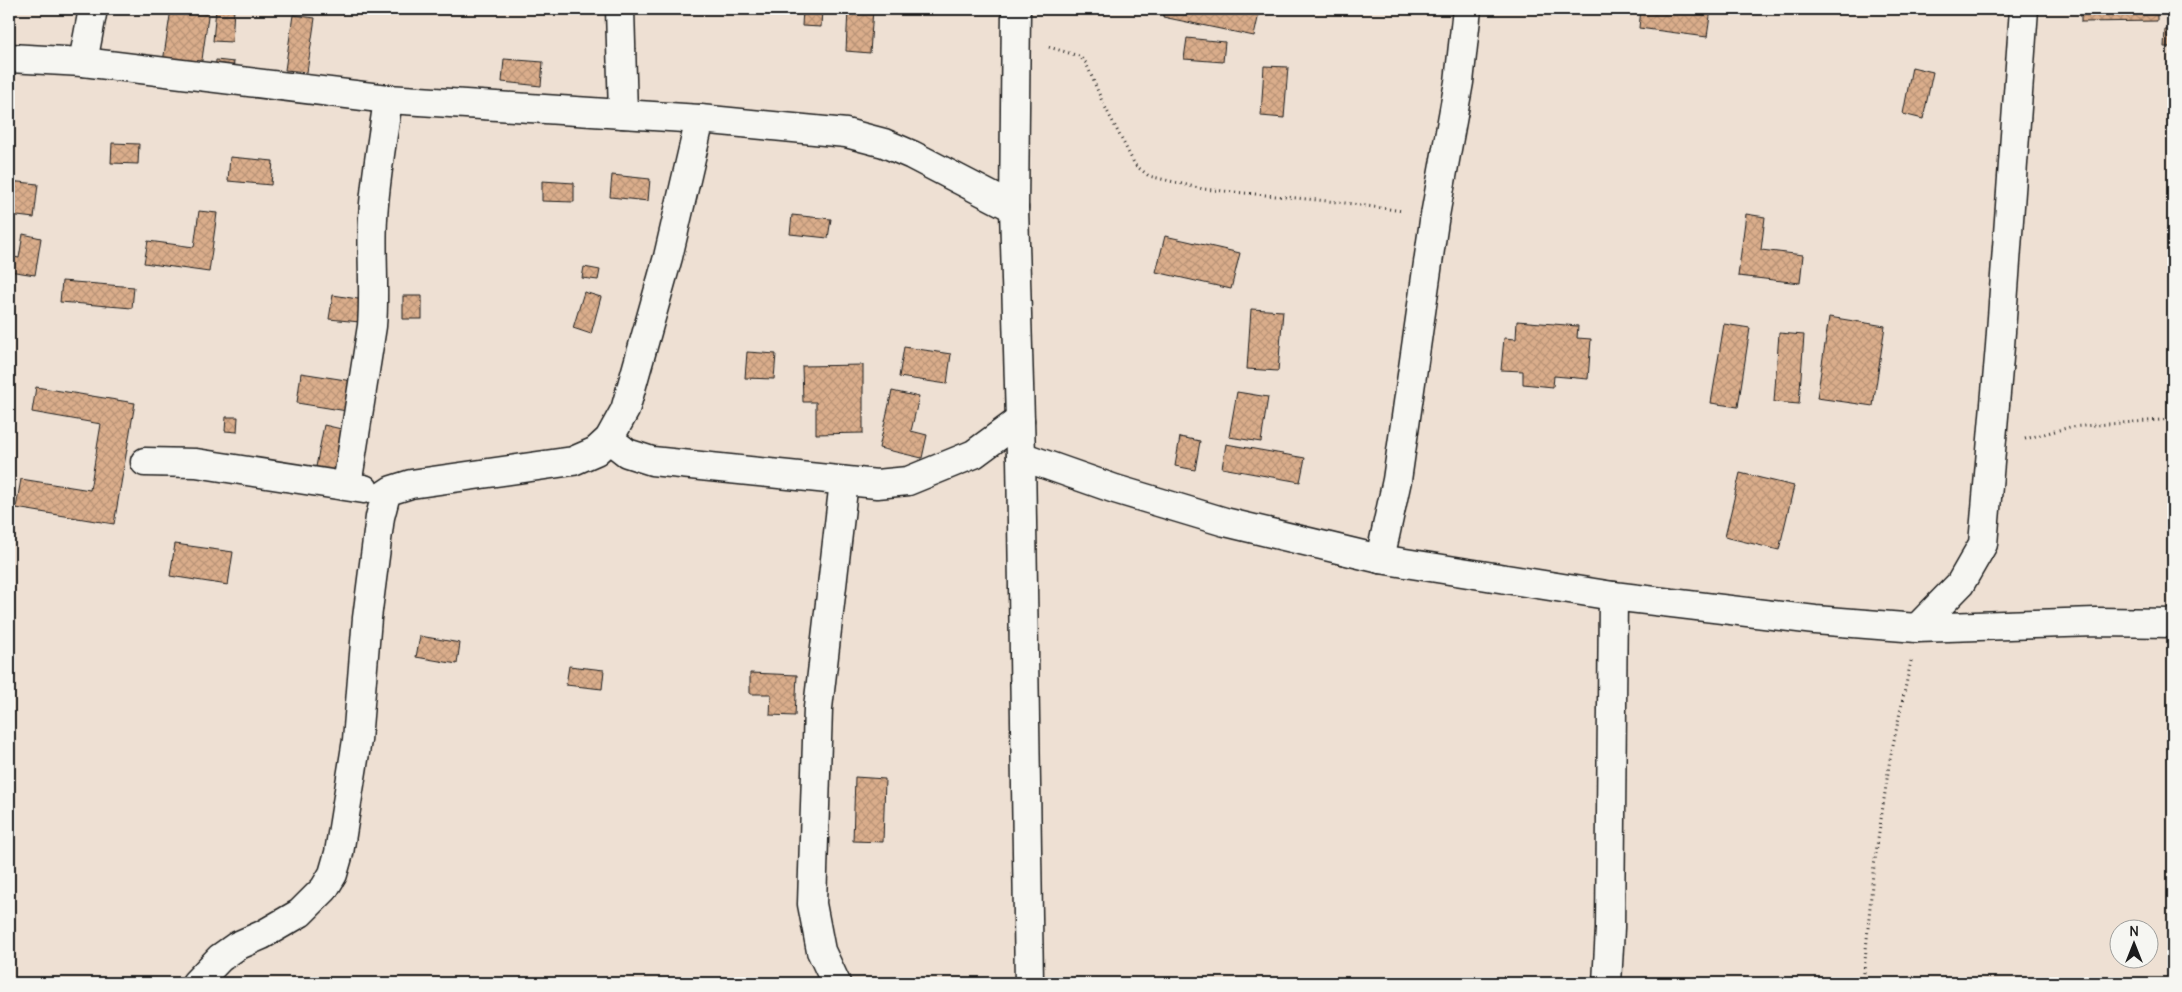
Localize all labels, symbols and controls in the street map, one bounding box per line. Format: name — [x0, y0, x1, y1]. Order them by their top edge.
north arrow — [2110, 920, 2160, 970]
text: N — [2129, 922, 2139, 940]

